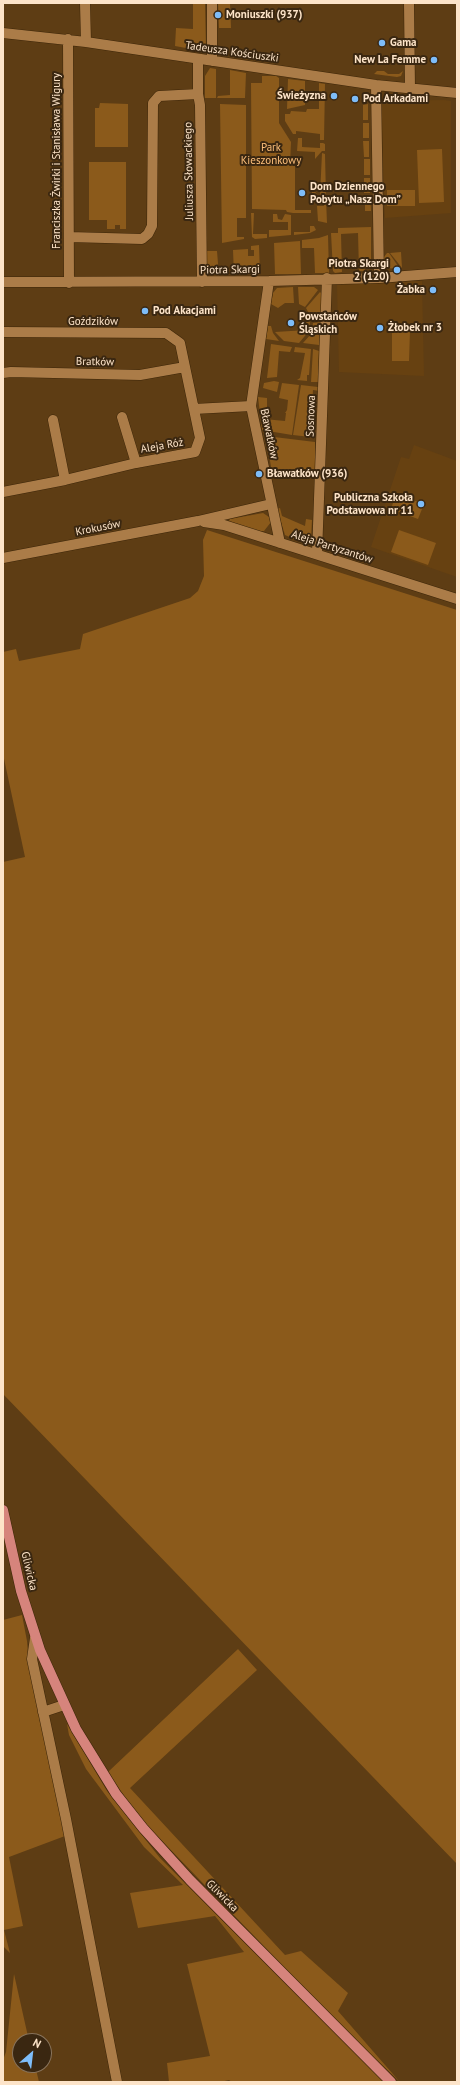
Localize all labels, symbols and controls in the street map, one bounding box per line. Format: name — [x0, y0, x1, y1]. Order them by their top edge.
place label: Moniuszki (937) — [226, 8, 302, 22]
marker: Moniuszki (937) — [213, 10, 223, 20]
place label: Gama — [390, 36, 416, 50]
marker: Gama — [377, 38, 387, 48]
street label: Tadeusza Kościuszki — [184, 39, 280, 65]
place label: New La Femme — [354, 53, 426, 67]
marker: New La Femme — [429, 55, 439, 65]
street label: Franciszka Żwirki i Stanisława Wigury — [50, 73, 64, 249]
place label: Świeżyzna — [277, 89, 326, 103]
marker: Świeżyzna — [329, 91, 339, 101]
place label: Pod Arkadami — [363, 92, 428, 106]
marker: Pod Arkadami — [350, 94, 360, 104]
street label: Juliusza Słowackiego — [182, 122, 196, 220]
park label: Park Kieszonkowy — [241, 141, 301, 167]
place label: Dom Dziennego Pobytu „Nasz Dom” — [310, 180, 401, 206]
marker: Dom Dziennego Pobytu „Nasz Dom” — [297, 188, 307, 198]
place label: Piotra Skargi 2 (120) — [329, 257, 389, 283]
street label: Piotra Skargi — [200, 263, 260, 277]
marker: Piotra Skargi 2 (120) — [392, 265, 402, 275]
place label: Żabka — [397, 283, 425, 297]
marker: Żabka — [428, 285, 438, 295]
place label: Pod Akacjami — [153, 304, 216, 318]
marker: Pod Akacjami — [140, 306, 150, 316]
place label: Powstańców Śląskich — [299, 310, 357, 336]
street label: Goździków — [68, 315, 118, 329]
marker: Powstańców Śląskich — [286, 318, 296, 328]
place label: Żłobek nr 3 — [388, 321, 442, 335]
marker: Żłobek nr 3 — [375, 323, 385, 333]
street label: Bratków — [76, 355, 114, 369]
street label: Sosnowa — [304, 395, 318, 437]
street label: Bławatków — [257, 408, 281, 460]
street label: Aleja Róż — [140, 436, 184, 456]
place label: Bławatków (936) — [267, 467, 347, 481]
marker: Bławatków (936) — [254, 469, 264, 479]
place label: Publiczna Szkoła Podstawowa nr 11 — [326, 491, 413, 517]
marker: Publiczna Szkoła Podstawowa nr 11 — [416, 499, 426, 509]
street label: Krokusów — [74, 517, 122, 539]
street label: Aleja Partyzantów — [290, 528, 374, 566]
street label: Gliwicka — [18, 1550, 40, 1592]
street label: Gliwicka — [203, 1877, 241, 1915]
north arrow — [12, 2033, 52, 2073]
text: N — [31, 2035, 44, 2051]

